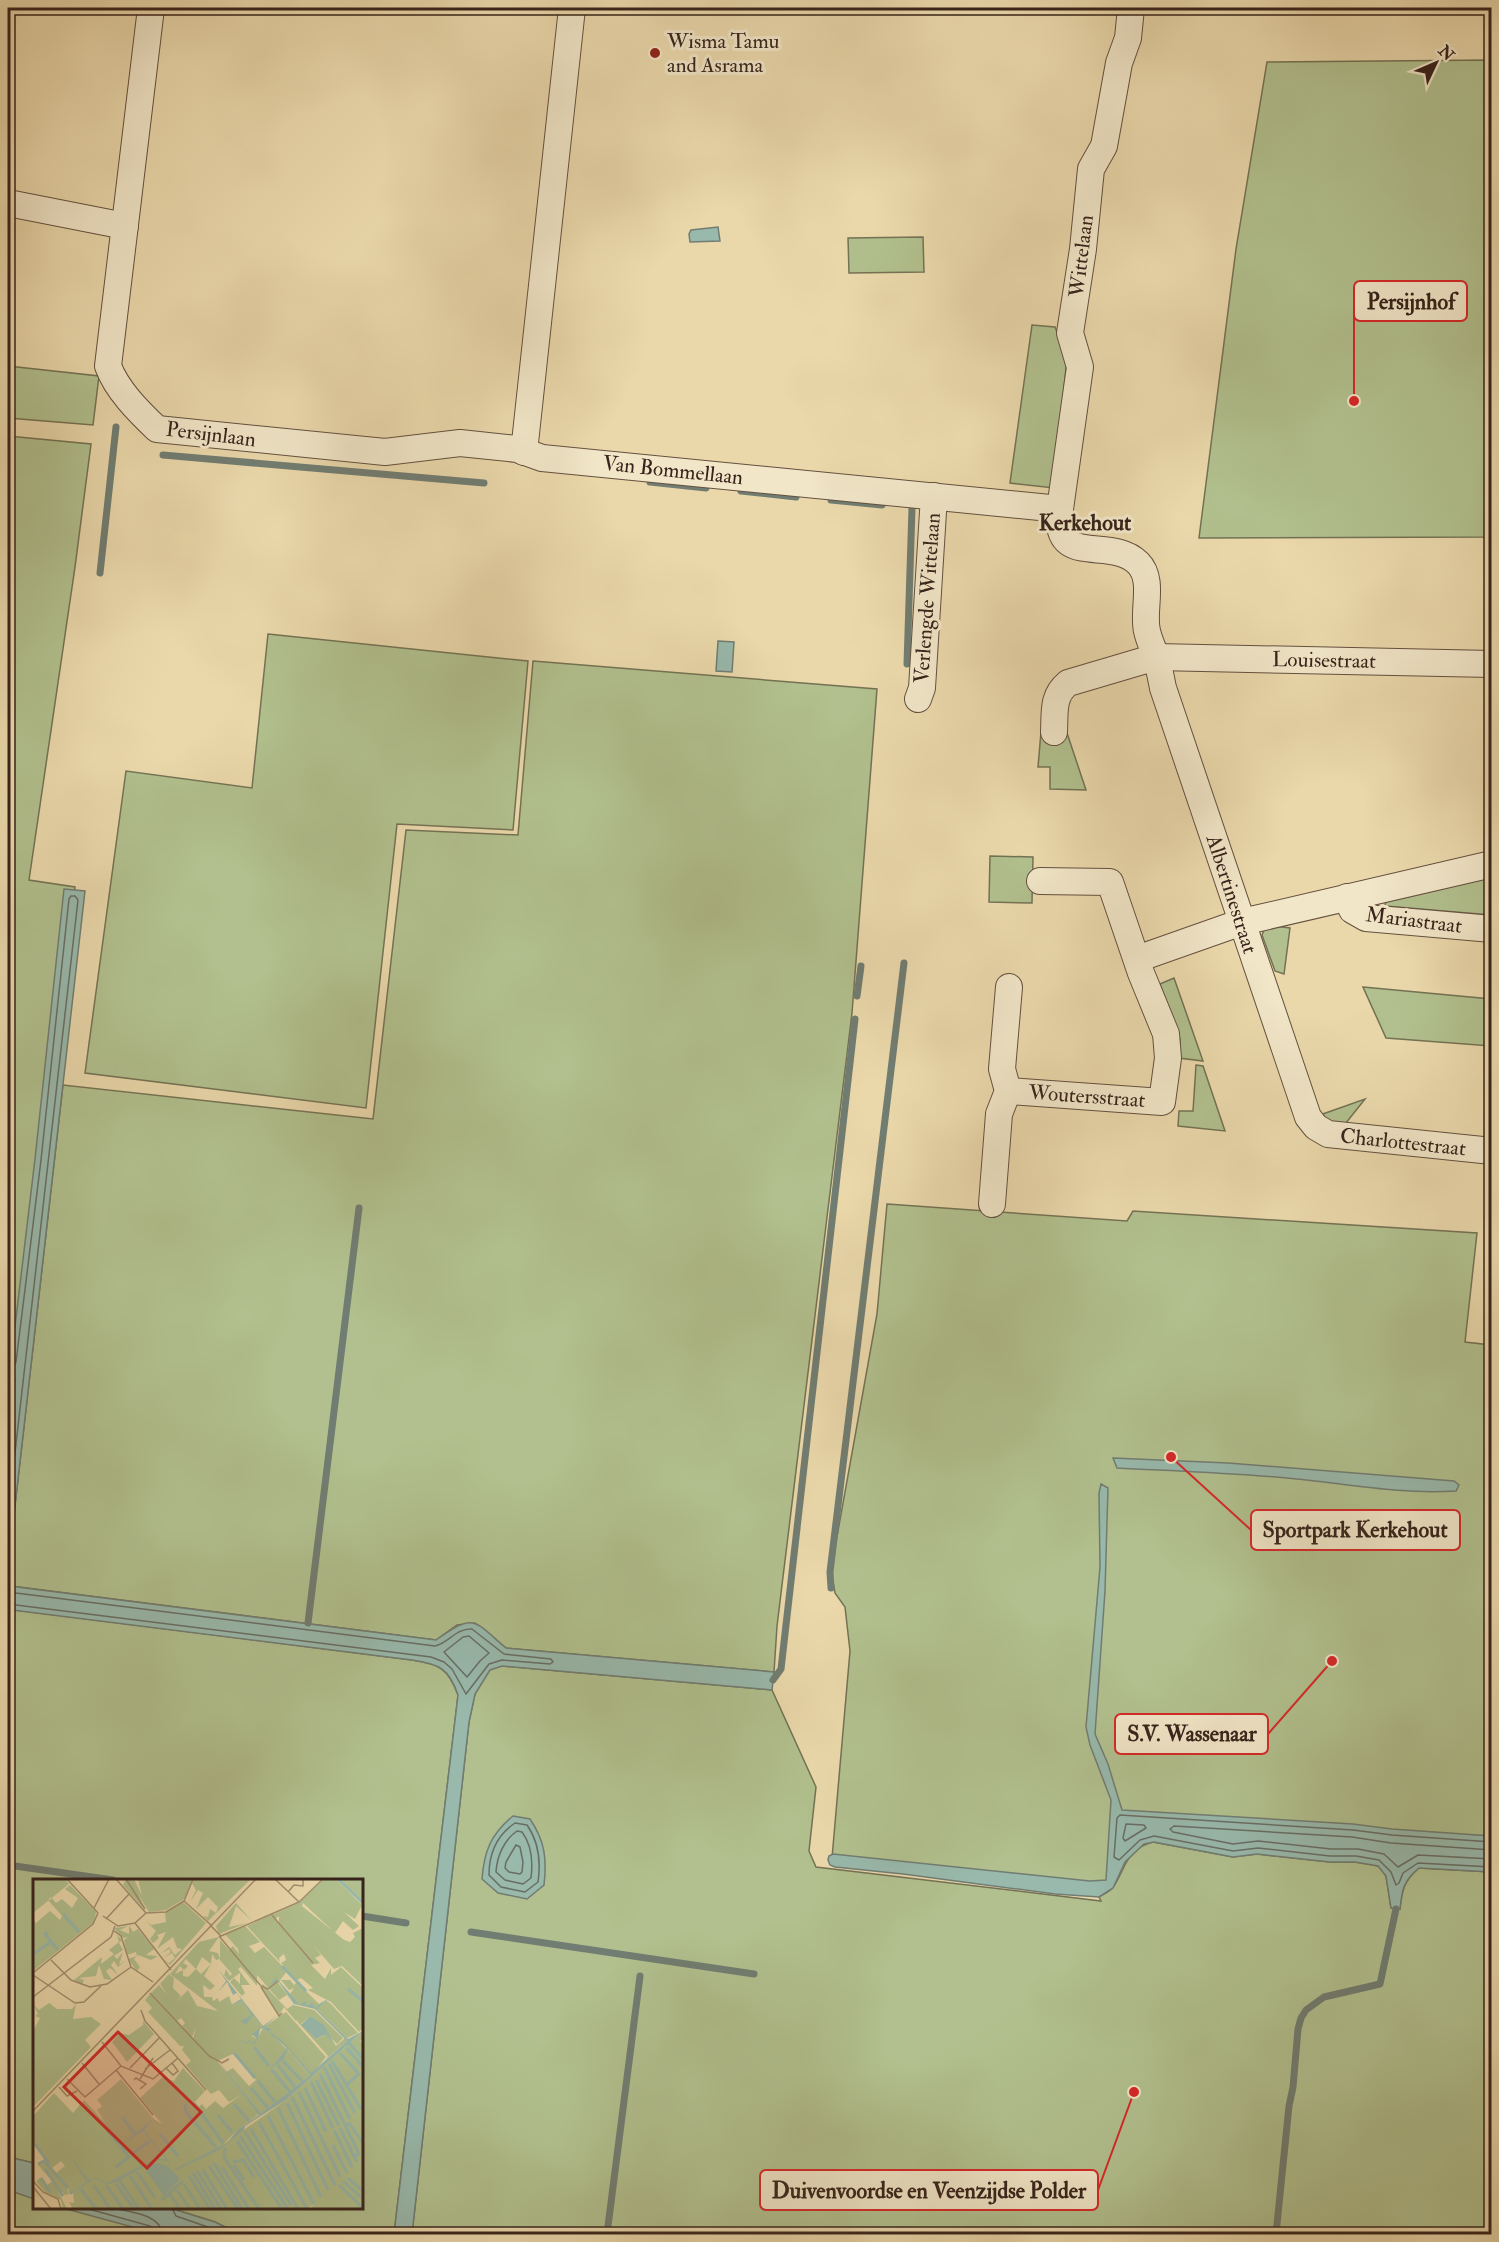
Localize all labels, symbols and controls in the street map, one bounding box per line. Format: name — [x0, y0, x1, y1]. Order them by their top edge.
place label: Wisma Tamu and Asrama — [666, 28, 779, 79]
north arrow — [1406, 33, 1466, 93]
text: N — [1433, 40, 1459, 66]
marker: Wisma Tamu and Asrama — [648, 46, 662, 60]
street label: Wittelaan — [1063, 213, 1100, 300]
callout: Persijnhof — [1354, 281, 1467, 321]
text: Persijnhof — [1367, 288, 1459, 316]
street label: Persijnlaan — [165, 416, 258, 453]
street label: Van Bommellaan — [601, 450, 745, 491]
district label: Kerkehout — [1039, 509, 1132, 537]
street label: Verlengde Wittelaan — [908, 512, 947, 684]
street label: Louisestraat — [1272, 646, 1376, 675]
street label: Albertinestraat — [1199, 830, 1263, 957]
street label: Mariastraat — [1364, 901, 1464, 940]
street label: Woutersstraat — [1027, 1079, 1146, 1114]
street label: Charlottestraat — [1339, 1122, 1467, 1163]
callout: Sportpark Kerkehout — [1251, 1510, 1460, 1550]
text: Sportpark Kerkehout — [1262, 1516, 1448, 1545]
callout: S.V. Wassenaar — [1115, 1714, 1268, 1754]
text: S.V. Wassenaar — [1127, 1720, 1257, 1748]
inset map — [33, 1879, 363, 2209]
callout: Duivenvoordse en Veenzijdse Polder — [760, 2170, 1098, 2210]
text: Duivenvoordse en Veenzijdse Polder — [772, 2177, 1087, 2205]

